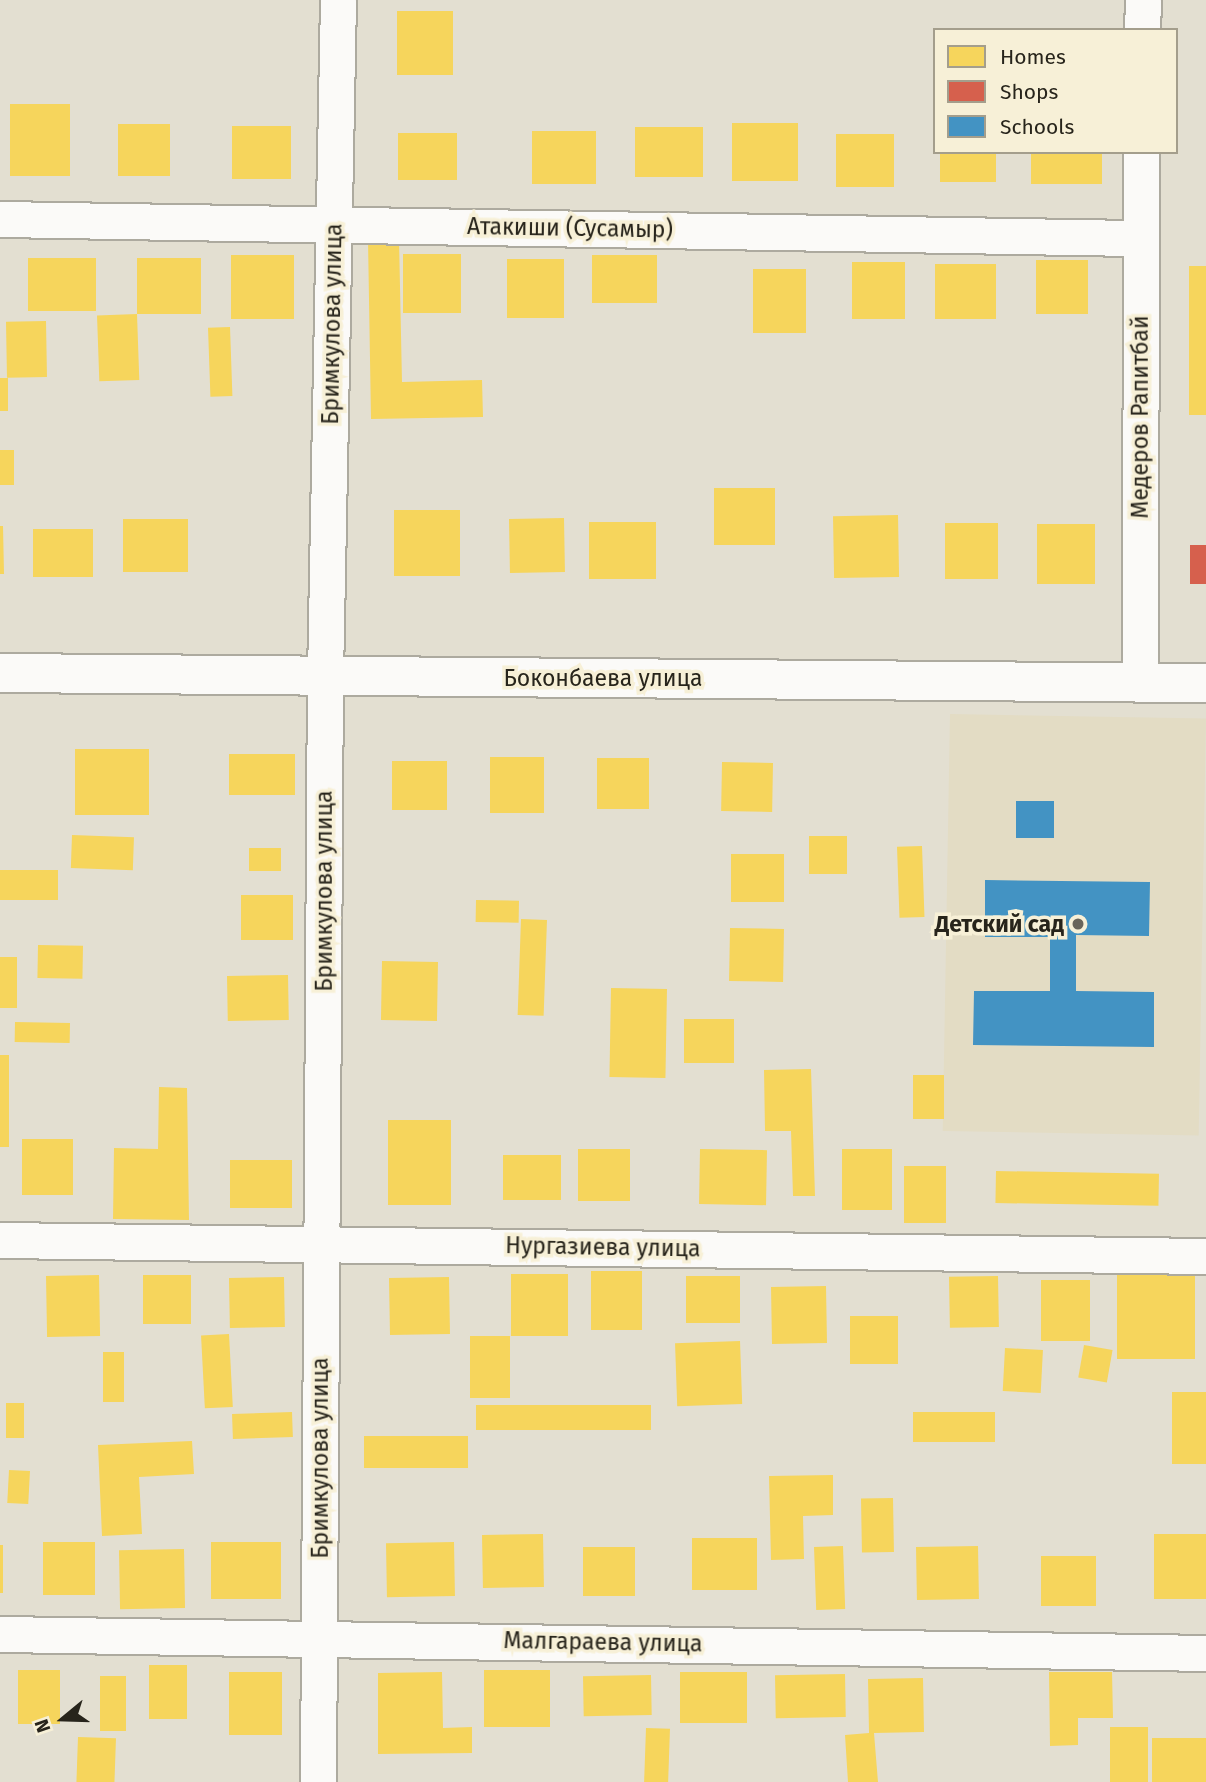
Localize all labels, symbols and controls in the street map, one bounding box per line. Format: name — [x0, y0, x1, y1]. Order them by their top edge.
legend — [933, 28, 1178, 154]
text: Homes — [1000, 44, 1066, 70]
text: Shops — [1000, 79, 1058, 105]
text: Schools — [1000, 114, 1074, 140]
street label: Атакиши (Сусамыр) — [467, 212, 673, 244]
street label: Бримкулова улица — [316, 223, 348, 425]
street label: Медеров Рапитбай — [1126, 315, 1154, 519]
street label: Боконбаева улица — [503, 664, 703, 692]
street label: Бримкулова улица — [310, 790, 338, 992]
place label: Детский сад — [935, 910, 1064, 938]
marker: Детский сад — [1070, 916, 1086, 932]
street label: Нургазиева улица — [505, 1231, 701, 1263]
street label: Бримкулова улица — [306, 1357, 334, 1559]
street label: Малгараева улица — [503, 1626, 703, 1658]
north arrow — [28, 1684, 98, 1754]
text: N — [30, 1716, 56, 1736]

